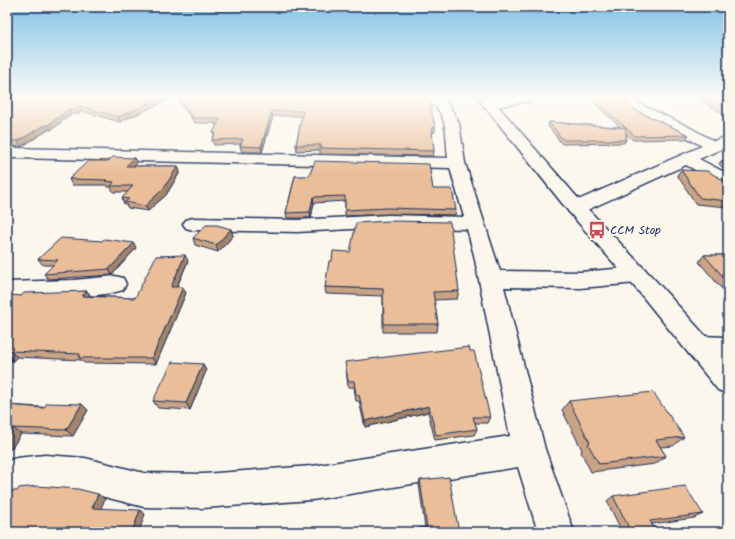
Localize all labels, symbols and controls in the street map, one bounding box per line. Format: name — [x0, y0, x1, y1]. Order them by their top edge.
bus stop icon: CCM Stop — [587, 220, 607, 240]
place label: CCM Stop — [610, 221, 661, 240]

